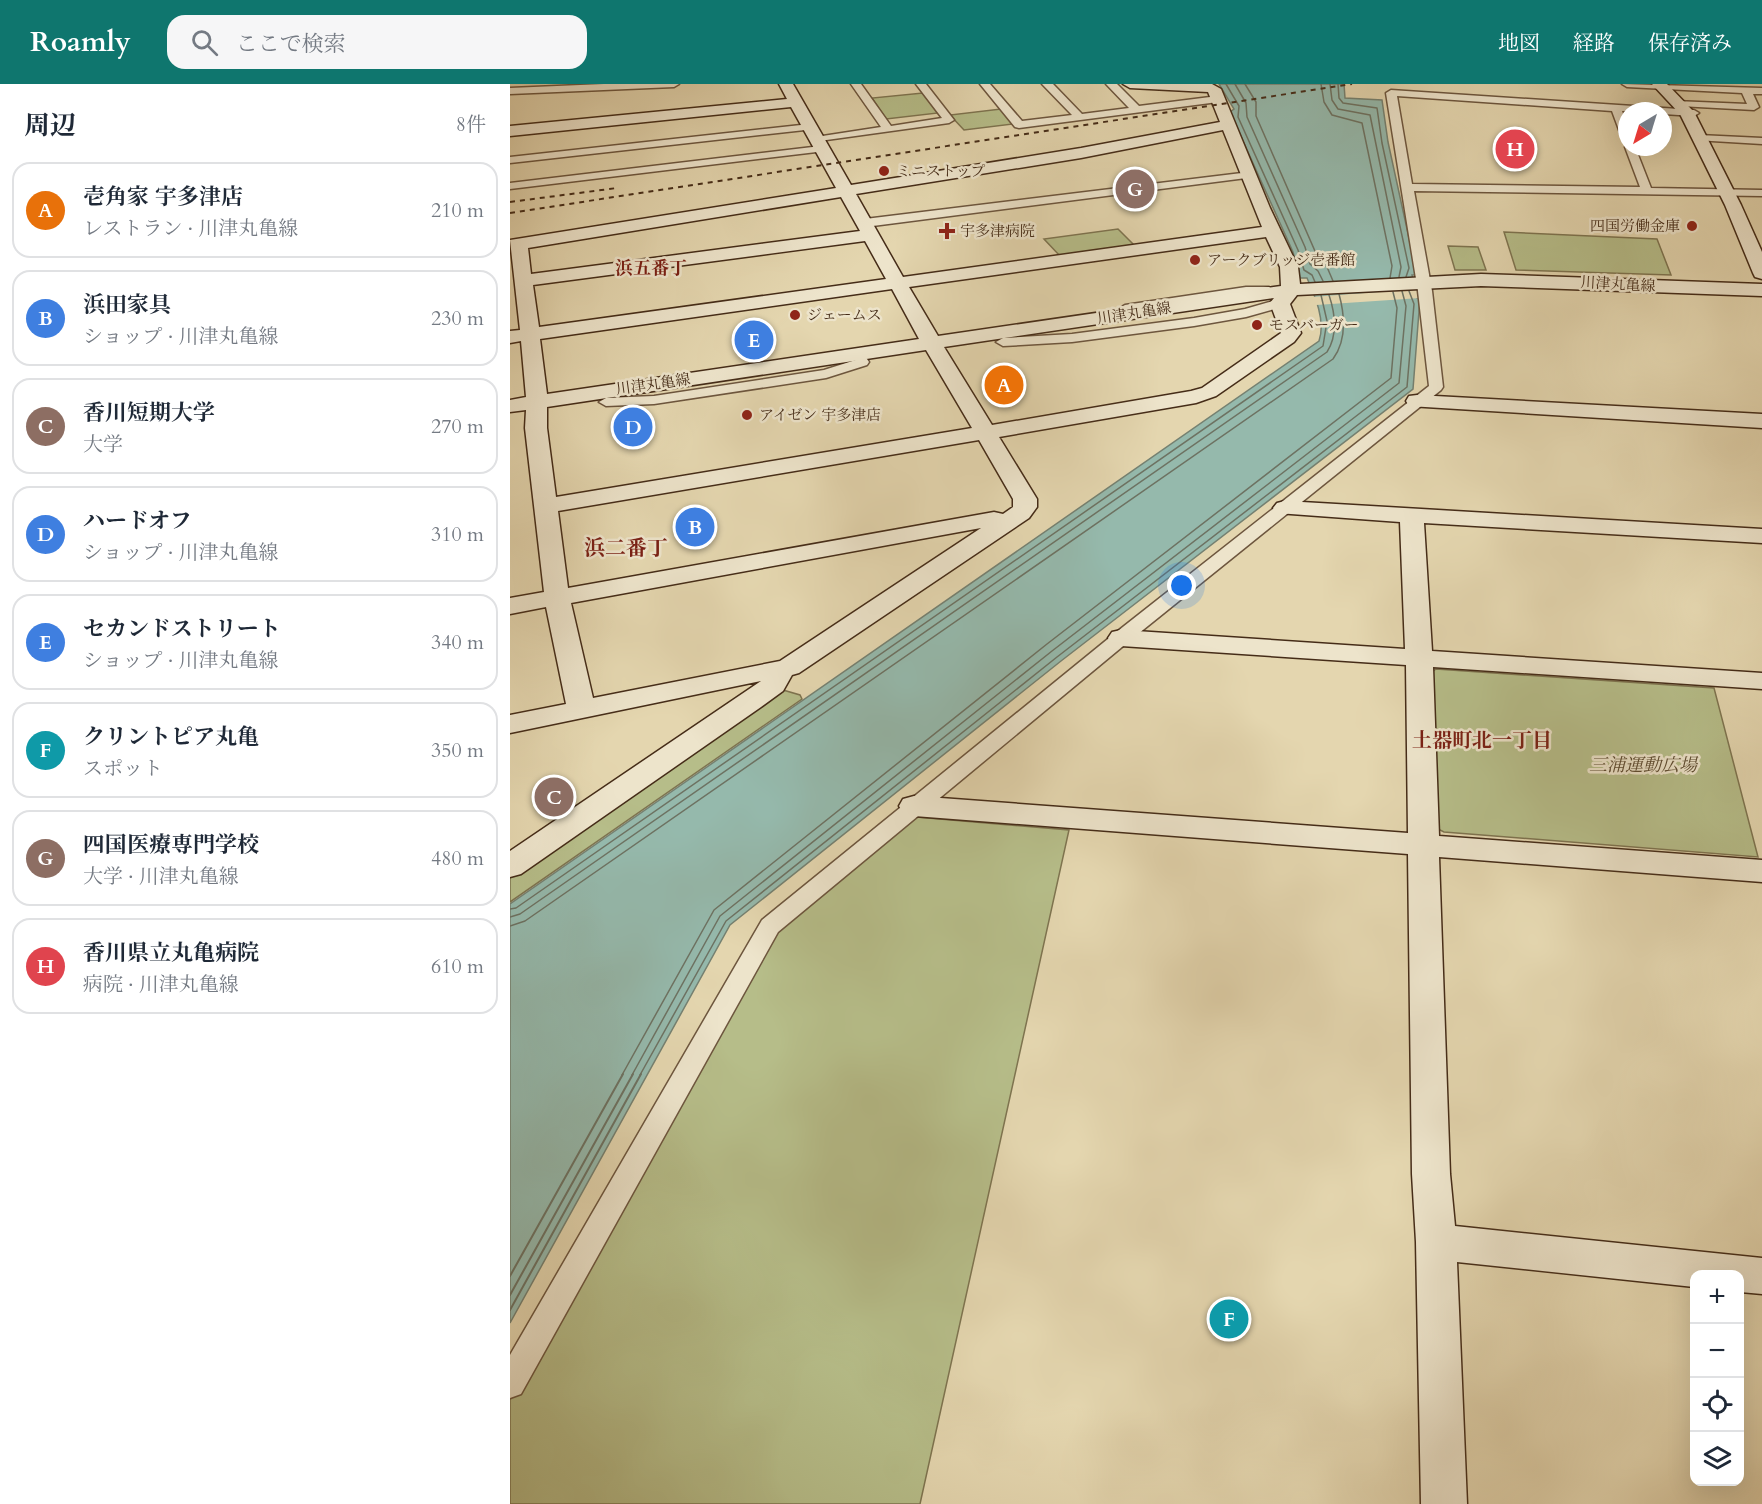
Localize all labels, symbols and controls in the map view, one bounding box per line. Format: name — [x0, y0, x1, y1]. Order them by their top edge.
search box — [167, 15, 587, 69]
text: Roamly — [30, 23, 131, 61]
icon: search — [188, 26, 221, 59]
text: ここで検索 — [236, 29, 346, 59]
text: 地図 — [1498, 29, 1540, 58]
text: 経路 — [1573, 29, 1615, 58]
text: 保存済み — [1648, 29, 1732, 58]
north arrow — [1618, 102, 1672, 156]
text: 周辺 — [24, 108, 76, 143]
text: 8件 — [456, 111, 486, 138]
pin: H — [1496, 126, 1534, 172]
place label: ミニストップ — [896, 161, 986, 181]
marker: ミニストップ — [877, 164, 891, 178]
pin: G — [1116, 166, 1154, 212]
text: 壱角家 宇多津店 — [83, 182, 243, 212]
text: A — [38, 197, 53, 224]
text: 210 m — [431, 197, 484, 224]
text: レストラン · 川津丸亀線 — [83, 215, 298, 242]
place label: 四国労働金庫 — [1590, 216, 1680, 236]
marker: 四国労働金庫 — [1685, 219, 1699, 233]
place label: 宇多津病院 — [960, 221, 1035, 241]
marker: 宇多津病院 — [938, 222, 956, 240]
place label: アークブリッジ壱番館 — [1207, 250, 1355, 270]
marker: アークブリッジ壱番館 — [1188, 253, 1202, 267]
district label: 浜五番丁 — [615, 256, 687, 281]
street label: 川津丸亀線 — [1580, 272, 1656, 296]
text: 浜田家具 — [83, 290, 171, 320]
street label: 川津丸亀線 — [1095, 297, 1173, 329]
text: B — [38, 305, 53, 332]
text: 230 m — [431, 305, 484, 332]
place label: ジェームス — [807, 305, 882, 325]
marker: ジェームス — [788, 308, 802, 322]
place label: モスバーガー — [1269, 315, 1359, 335]
pin: E — [734, 318, 774, 362]
marker: モスバーガー — [1250, 318, 1264, 332]
text: ショップ · 川津丸亀線 — [83, 323, 278, 350]
pin: A — [984, 362, 1024, 408]
street label: 川津丸亀線 — [614, 369, 692, 399]
text: 香川短期大学 — [83, 398, 215, 428]
pin: D — [614, 404, 652, 450]
place label: アイゼン 宇多津店 — [759, 405, 881, 425]
marker: アイゼン 宇多津店 — [740, 408, 754, 422]
text: C — [38, 413, 53, 440]
text: 270 m — [431, 413, 484, 440]
text: 大学 — [83, 431, 123, 458]
pin: B — [676, 504, 714, 550]
text: ハードオフ — [83, 506, 192, 536]
text: D — [37, 521, 54, 548]
text: 310 m — [431, 521, 484, 548]
district label: 浜二番丁 — [584, 534, 668, 563]
text: ショップ · 川津丸亀線 — [83, 539, 278, 566]
your location — [1167, 571, 1196, 600]
text: セカンドストリート — [83, 614, 281, 644]
text: E — [39, 629, 52, 656]
text: 340 m — [431, 629, 484, 656]
text: ショップ · 川津丸亀線 — [83, 647, 278, 674]
text: クリントピア丸亀 — [83, 722, 259, 752]
district label: 土器町北一丁目 — [1412, 727, 1552, 754]
text: F — [40, 737, 51, 764]
text: 350 m — [431, 737, 484, 764]
park label: 三浦運動広場 — [1589, 753, 1699, 778]
text: スポット — [83, 755, 163, 782]
pin: C — [534, 774, 573, 820]
text: 四国医療専門学校 — [83, 830, 259, 860]
text: G — [37, 845, 54, 872]
text: 480 m — [431, 845, 484, 872]
text: 大学 · 川津丸亀線 — [83, 863, 239, 890]
text: 香川県立丸亀病院 — [83, 938, 259, 968]
text: H — [37, 953, 54, 980]
text: 610 m — [431, 953, 484, 980]
text: 病院 · 川津丸亀線 — [83, 971, 239, 998]
map controls — [1690, 1270, 1744, 1486]
button: + — [1690, 1270, 1744, 1324]
pin: F — [1210, 1296, 1248, 1342]
button: − — [1690, 1324, 1744, 1378]
button: locate — [1690, 1378, 1744, 1432]
button: layers — [1690, 1432, 1744, 1486]

